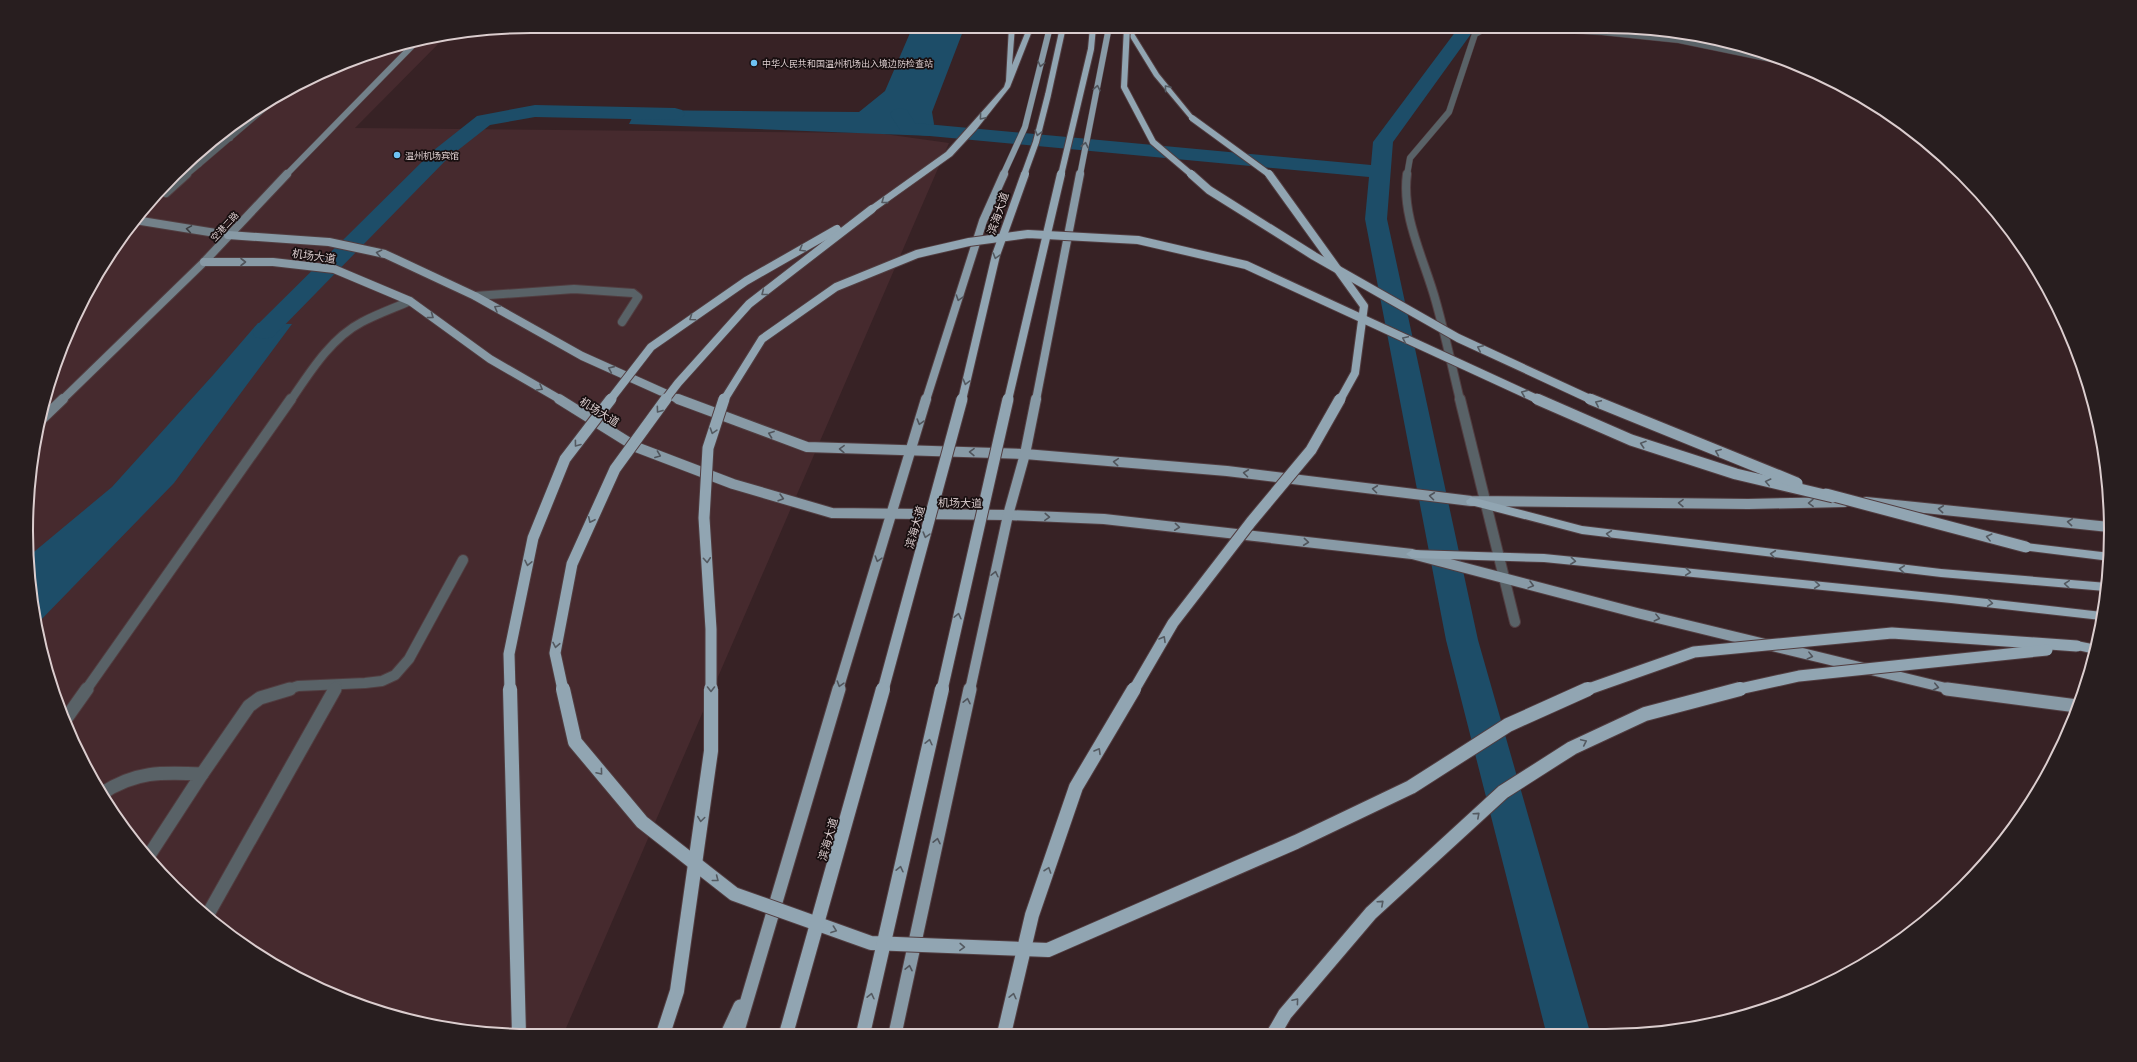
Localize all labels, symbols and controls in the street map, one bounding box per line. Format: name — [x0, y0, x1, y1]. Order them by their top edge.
place label: 中华人民共和国温州机场出入境边防检查站 — [762, 56, 933, 70]
marker: 中华人民共和国温州机场出入境边防检查站 — [749, 58, 759, 68]
one-way arrow — [1037, 61, 1045, 68]
one-way arrow — [1092, 85, 1100, 91]
one-way arrow — [1165, 86, 1172, 93]
one-way arrow — [980, 112, 987, 119]
one-way arrow — [1034, 129, 1043, 136]
one-way arrow — [1081, 141, 1089, 148]
place label: 温州机场宾馆 — [405, 148, 459, 162]
marker: 温州机场宾馆 — [392, 150, 402, 160]
street label: 滨海大道 — [982, 190, 1012, 236]
one-way arrow — [881, 196, 888, 203]
street label: 空港二路 — [207, 208, 241, 244]
one-way arrow — [186, 225, 192, 234]
street label: 机场大道 — [291, 244, 337, 266]
one-way arrow — [799, 245, 806, 252]
one-way arrow — [376, 249, 383, 257]
one-way arrow — [992, 252, 1001, 259]
one-way arrow — [240, 258, 246, 266]
one-way arrow — [761, 288, 768, 295]
one-way arrow — [955, 294, 964, 301]
one-way arrow — [494, 305, 501, 313]
one-way arrow — [427, 312, 434, 319]
one-way arrow — [689, 313, 696, 321]
one-way arrow — [1402, 336, 1410, 344]
one-way arrow — [1477, 345, 1484, 353]
one-way arrow — [608, 366, 616, 374]
one-way arrow — [963, 379, 971, 386]
one-way arrow — [535, 384, 543, 391]
one-way arrow — [1520, 390, 1527, 398]
street label: 机场大道 — [577, 393, 623, 429]
one-way arrow — [1594, 400, 1602, 408]
one-way arrow — [657, 405, 664, 412]
one-way arrow — [917, 418, 925, 425]
one-way arrow — [710, 427, 718, 434]
one-way arrow — [767, 430, 774, 439]
one-way arrow — [575, 439, 582, 446]
one-way arrow — [1640, 440, 1647, 449]
one-way arrow — [839, 444, 845, 453]
one-way arrow — [969, 448, 975, 457]
one-way arrow — [1715, 448, 1722, 456]
one-way arrow — [655, 451, 662, 459]
one-way arrow — [1113, 457, 1119, 466]
one-way arrow — [1243, 469, 1249, 478]
one-way arrow — [1765, 478, 1771, 486]
one-way arrow — [1372, 485, 1378, 494]
one-way arrow — [1429, 492, 1435, 501]
one-way arrow — [777, 494, 784, 502]
street label: 机场大道 — [938, 494, 982, 510]
one-way arrow — [1678, 499, 1684, 507]
one-way arrow — [1808, 499, 1814, 507]
street label: 滨海大道 — [900, 504, 928, 550]
one-way arrow — [1938, 505, 1944, 514]
one-way arrow — [1044, 512, 1050, 521]
one-way arrow — [588, 517, 596, 524]
one-way arrow — [2067, 518, 2073, 527]
one-way arrow — [1174, 523, 1180, 532]
one-way arrow — [1606, 530, 1612, 539]
one-way arrow — [922, 531, 931, 538]
one-way arrow — [1985, 533, 1992, 542]
one-way arrow — [1303, 537, 1309, 546]
one-way arrow — [1770, 550, 1776, 559]
one-way arrow — [702, 556, 711, 563]
one-way arrow — [875, 556, 883, 563]
one-way arrow — [1570, 556, 1576, 565]
one-way arrow — [524, 560, 532, 566]
one-way arrow — [1899, 565, 1906, 574]
one-way arrow — [1685, 567, 1691, 576]
one-way arrow — [991, 570, 999, 577]
one-way arrow — [2064, 579, 2070, 588]
one-way arrow — [1527, 580, 1534, 589]
one-way arrow — [1814, 580, 1820, 589]
one-way arrow — [1986, 599, 1993, 608]
one-way arrow — [954, 613, 962, 619]
one-way arrow — [1653, 614, 1660, 622]
one-way arrow — [1159, 636, 1166, 643]
one-way arrow — [553, 641, 561, 648]
one-way arrow — [1807, 651, 1813, 659]
one-way arrow — [836, 680, 845, 687]
one-way arrow — [1933, 682, 1940, 690]
one-way arrow — [707, 686, 715, 692]
one-way arrow — [963, 697, 971, 704]
one-way arrow — [925, 739, 933, 746]
one-way arrow — [1580, 739, 1588, 747]
one-way arrow — [1093, 748, 1100, 755]
one-way arrow — [596, 768, 603, 775]
one-way arrow — [1473, 813, 1480, 820]
one-way arrow — [697, 816, 706, 822]
street label: 滨海大道 — [813, 816, 841, 862]
one-way arrow — [932, 838, 940, 844]
one-way arrow — [896, 866, 904, 872]
one-way arrow — [1043, 867, 1051, 874]
one-way arrow — [711, 874, 718, 881]
one-way arrow — [1376, 900, 1384, 908]
one-way arrow — [831, 925, 838, 933]
one-way arrow — [959, 942, 965, 951]
one-way arrow — [905, 965, 913, 972]
one-way arrow — [1009, 992, 1017, 999]
one-way arrow — [867, 993, 875, 999]
one-way arrow — [1292, 998, 1299, 1006]

